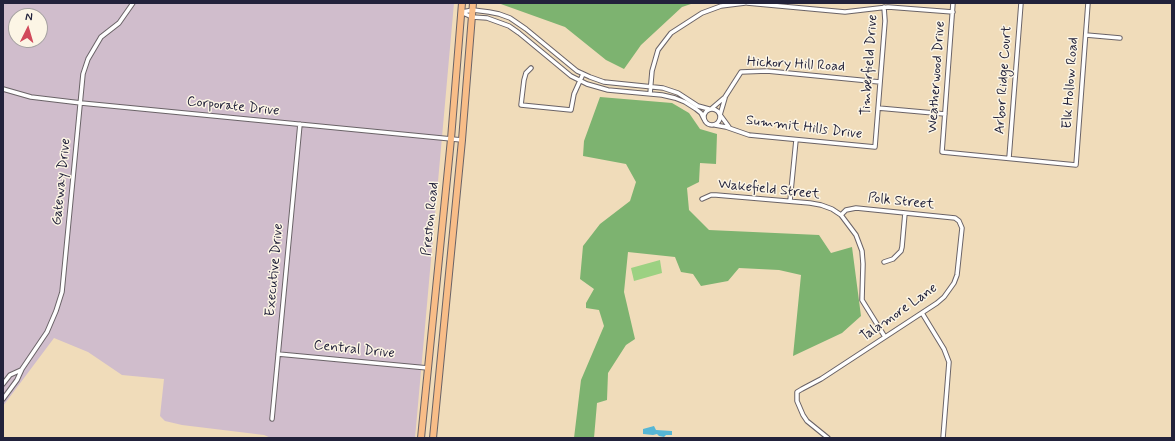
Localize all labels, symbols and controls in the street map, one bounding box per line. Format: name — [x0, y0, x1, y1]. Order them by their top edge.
north arrow — [8, 8, 48, 48]
text: N — [25, 10, 33, 24]
street label: Timberfield Drive — [858, 14, 882, 116]
street label: Weatherwood Drive — [925, 20, 949, 134]
street label: Arbor Ridge Court — [992, 25, 1016, 135]
street label: Elk Hollow Road — [1059, 37, 1083, 129]
street label: Hickory Hill Road — [747, 54, 845, 76]
street label: Corporate Drive — [186, 94, 280, 120]
street label: Summit Hills Drive — [745, 113, 863, 143]
street label: Gateway Drive — [49, 138, 75, 226]
street label: Wakefield Street — [717, 176, 821, 204]
street label: Preston Road — [419, 181, 443, 257]
street label: Polk Street — [867, 190, 935, 214]
street label: Executive Drive — [263, 223, 287, 317]
street label: Talamore Lane — [857, 280, 941, 346]
street label: Central Drive — [313, 337, 395, 363]

